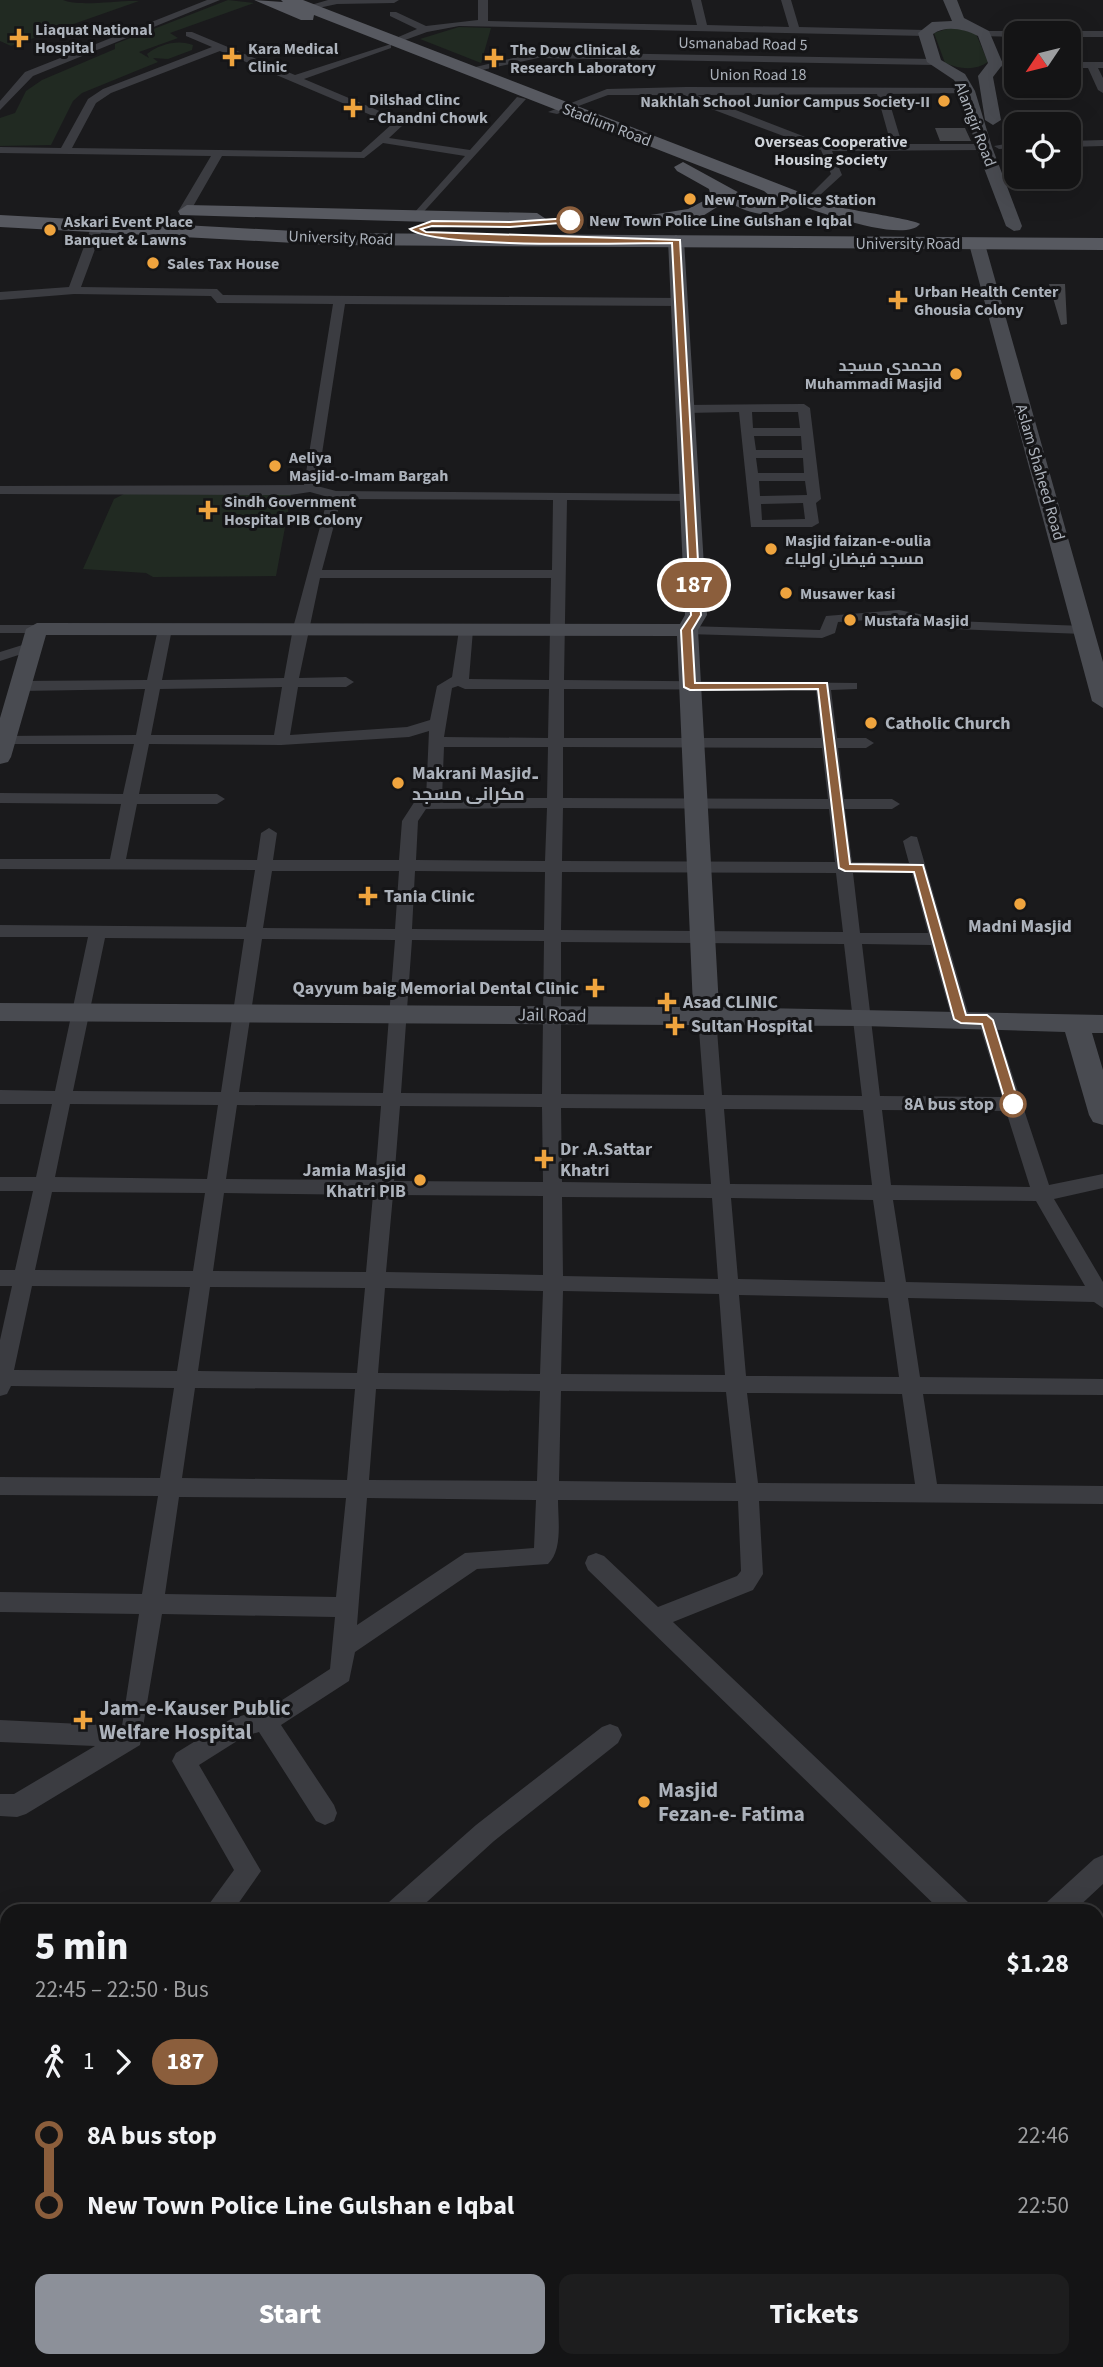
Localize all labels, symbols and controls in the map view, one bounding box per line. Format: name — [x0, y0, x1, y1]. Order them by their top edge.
place label: Liaquat National Hospital — [35, 19, 153, 59]
north arrow — [1004, 21, 1082, 98]
map controls — [1004, 21, 1081, 189]
marker: Liaquat National Hospital — [9, 28, 29, 48]
street label: Usmanabad Road 5 — [678, 32, 808, 56]
place label: Kara Medical Clinic — [248, 38, 339, 78]
place label: The Dow Clinical & Research Laboratory — [510, 39, 657, 79]
marker: Kara Medical Clinic — [222, 47, 242, 67]
marker: The Dow Clinical & Research Laboratory — [484, 48, 504, 68]
street label: Union Road 18 — [709, 64, 807, 86]
street label: Alamgir Road — [949, 79, 1001, 170]
place label: Dilshad Clinc - Chandni Chowk — [369, 89, 488, 129]
place label: Nakhlah School Junior Campus Society-II — [640, 91, 930, 113]
marker: Nakhlah School Junior Campus Society-II — [936, 93, 952, 109]
marker: Dilshad Clinc - Chandni Chowk — [343, 98, 363, 118]
street label: Stadium Road — [559, 98, 654, 152]
button: locate — [1004, 112, 1081, 189]
district label: Overseas Cooperative Housing Society — [754, 131, 908, 171]
place label: New Town Police Station — [704, 189, 876, 211]
marker: New Town Police Station — [682, 191, 698, 207]
marker: New Town Police Line Gulshan e Iqbal — [557, 207, 583, 233]
place label: New Town Police Line Gulshan e Iqbal — [589, 210, 852, 232]
place label: Askari Event Place Banquet & Lawns — [63, 211, 193, 251]
marker: Askari Event Place Banquet & Lawns — [42, 222, 58, 238]
street label: University Road — [288, 225, 394, 251]
street label: University Road — [856, 233, 960, 255]
place label: Sales Tax House — [167, 253, 279, 275]
marker: Sales Tax House — [145, 255, 161, 271]
place label: Urban Health Center Ghousia Colony — [914, 281, 1059, 321]
marker: Urban Health Center Ghousia Colony — [888, 290, 908, 310]
place label: محمدی مسجد Muhammadi Masjid — [805, 355, 942, 395]
marker: محمدی مسجد Muhammadi Masjid — [948, 366, 964, 382]
street label: Aslam Shaheed Road — [1010, 402, 1070, 543]
place label: Aeliya Masjid-o-Imam Bargah — [288, 447, 448, 487]
marker: Aeliya Masjid-o-Imam Bargah — [267, 458, 283, 474]
place label: Sindh Government Hospital PIB Colony — [224, 491, 363, 531]
marker: Sindh Government Hospital PIB Colony — [198, 500, 218, 520]
place label: Masjid faizan-e-oulia مسجد فیضانِ اولیاء — [785, 530, 931, 570]
marker: Masjid faizan-e-oulia مسجد فیضانِ اولیاء — [763, 541, 779, 557]
line badge: 187 — [654, 562, 734, 608]
text: 187 — [675, 567, 713, 602]
place label: Musawer kasi — [800, 583, 895, 605]
marker: Musawer kasi — [778, 585, 794, 601]
place label: Mustafa Masjid — [864, 610, 969, 632]
marker: Mustafa Masjid — [842, 612, 858, 628]
place label: Catholic Church — [885, 711, 1011, 736]
marker: Catholic Church — [863, 715, 879, 731]
place label: Makrani Masjid۔ مکرانی مسجد — [412, 761, 539, 807]
marker: Makrani Masjid۔ مکرانی مسجد — [390, 775, 406, 791]
place label: Tania Clinic — [384, 884, 476, 909]
marker: Tania Clinic — [358, 886, 378, 906]
marker: Madni Masjid — [1012, 896, 1028, 912]
place label: Madni Masjid — [968, 914, 1072, 939]
place label: Qayyum baig Memorial Dental Clinic — [293, 976, 580, 1001]
marker: Qayyum baig Memorial Dental Clinic — [585, 978, 605, 998]
place label: Asad CLINIC — [682, 990, 779, 1015]
marker: Asad CLINIC — [657, 992, 677, 1012]
street label: Jail Road — [517, 1002, 587, 1029]
place label: Sultan Hospital — [691, 1014, 813, 1039]
marker: Sultan Hospital — [665, 1016, 685, 1036]
marker: 8A bus stop — [1000, 1091, 1026, 1117]
place label: 8A bus stop — [904, 1092, 994, 1117]
place label: Dr .A.Sattar Khatri — [560, 1137, 653, 1183]
marker: Dr .A.Sattar Khatri — [534, 1149, 554, 1169]
place label: Jamia Masjid Khatri PIB — [302, 1158, 406, 1204]
marker: Jamia Masjid Khatri PIB — [412, 1172, 428, 1188]
place label: Jam-e-Kauser Public Welfare Hospital — [99, 1693, 291, 1747]
marker: Jam-e-Kauser Public Welfare Hospital — [73, 1710, 93, 1730]
place label: Masjid Fezan-e- Fatima — [658, 1775, 805, 1829]
marker: Masjid Fezan-e- Fatima — [636, 1794, 652, 1810]
text: 5 min — [35, 1920, 128, 1974]
text: $1.28 — [1006, 1945, 1069, 1982]
text: 22:45 – 22:50 · Bus — [35, 1973, 209, 2006]
icon: walk — [35, 2043, 73, 2081]
icon: forward — [104, 2043, 142, 2081]
text: 187 — [166, 2044, 204, 2079]
text: 1 — [83, 2045, 94, 2078]
text: 8A bus stop — [87, 2117, 217, 2154]
text: 22:46 — [1018, 2119, 1069, 2152]
text: New Town Police Line Gulshan e Iqbal — [87, 2187, 514, 2224]
text: 22:50 — [1018, 2189, 1069, 2222]
button: Start — [35, 2274, 545, 2354]
button: Tickets — [559, 2274, 1069, 2354]

